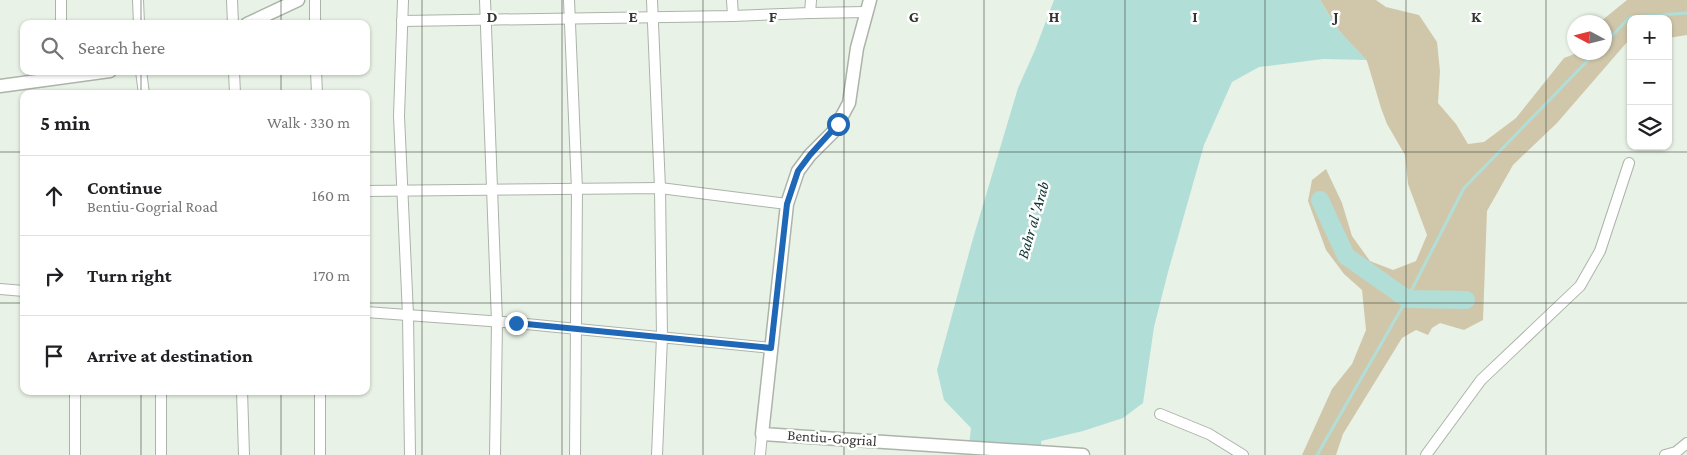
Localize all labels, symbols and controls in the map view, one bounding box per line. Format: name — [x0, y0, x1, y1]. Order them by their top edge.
text: D — [486, 8, 498, 25]
text: E — [628, 8, 638, 25]
text: F — [769, 8, 778, 25]
text: G — [909, 8, 919, 25]
text: H — [1049, 8, 1060, 25]
text: I — [1192, 8, 1198, 25]
text: J — [1331, 8, 1339, 25]
text: K — [1471, 8, 1482, 25]
north arrow — [1567, 15, 1612, 60]
map controls — [1627, 15, 1672, 150]
button: + — [1627, 15, 1672, 60]
search box — [20, 20, 370, 75]
icon: search — [38, 34, 66, 62]
text: Search here — [78, 37, 165, 58]
button: − — [1627, 60, 1672, 105]
button: layers — [1627, 105, 1672, 150]
text: 5 min — [40, 111, 90, 135]
route start — [827, 113, 850, 136]
text: Walk · 330 m — [267, 114, 350, 131]
text: Continue — [87, 177, 162, 198]
water label: Bahr al 'Arab — [1014, 179, 1052, 261]
icon: ahead — [40, 182, 68, 210]
text: 160 m — [312, 187, 350, 204]
text: Bentiu-Gogrial Road — [87, 198, 218, 215]
icon: right — [40, 262, 68, 290]
text: Turn right — [87, 265, 172, 286]
text: 170 m — [313, 267, 350, 284]
route end — [505, 312, 528, 335]
icon: arrive — [40, 342, 68, 370]
text: Arrive at destination — [87, 345, 253, 366]
street label: Bentiu-Gogrial — [787, 427, 877, 450]

